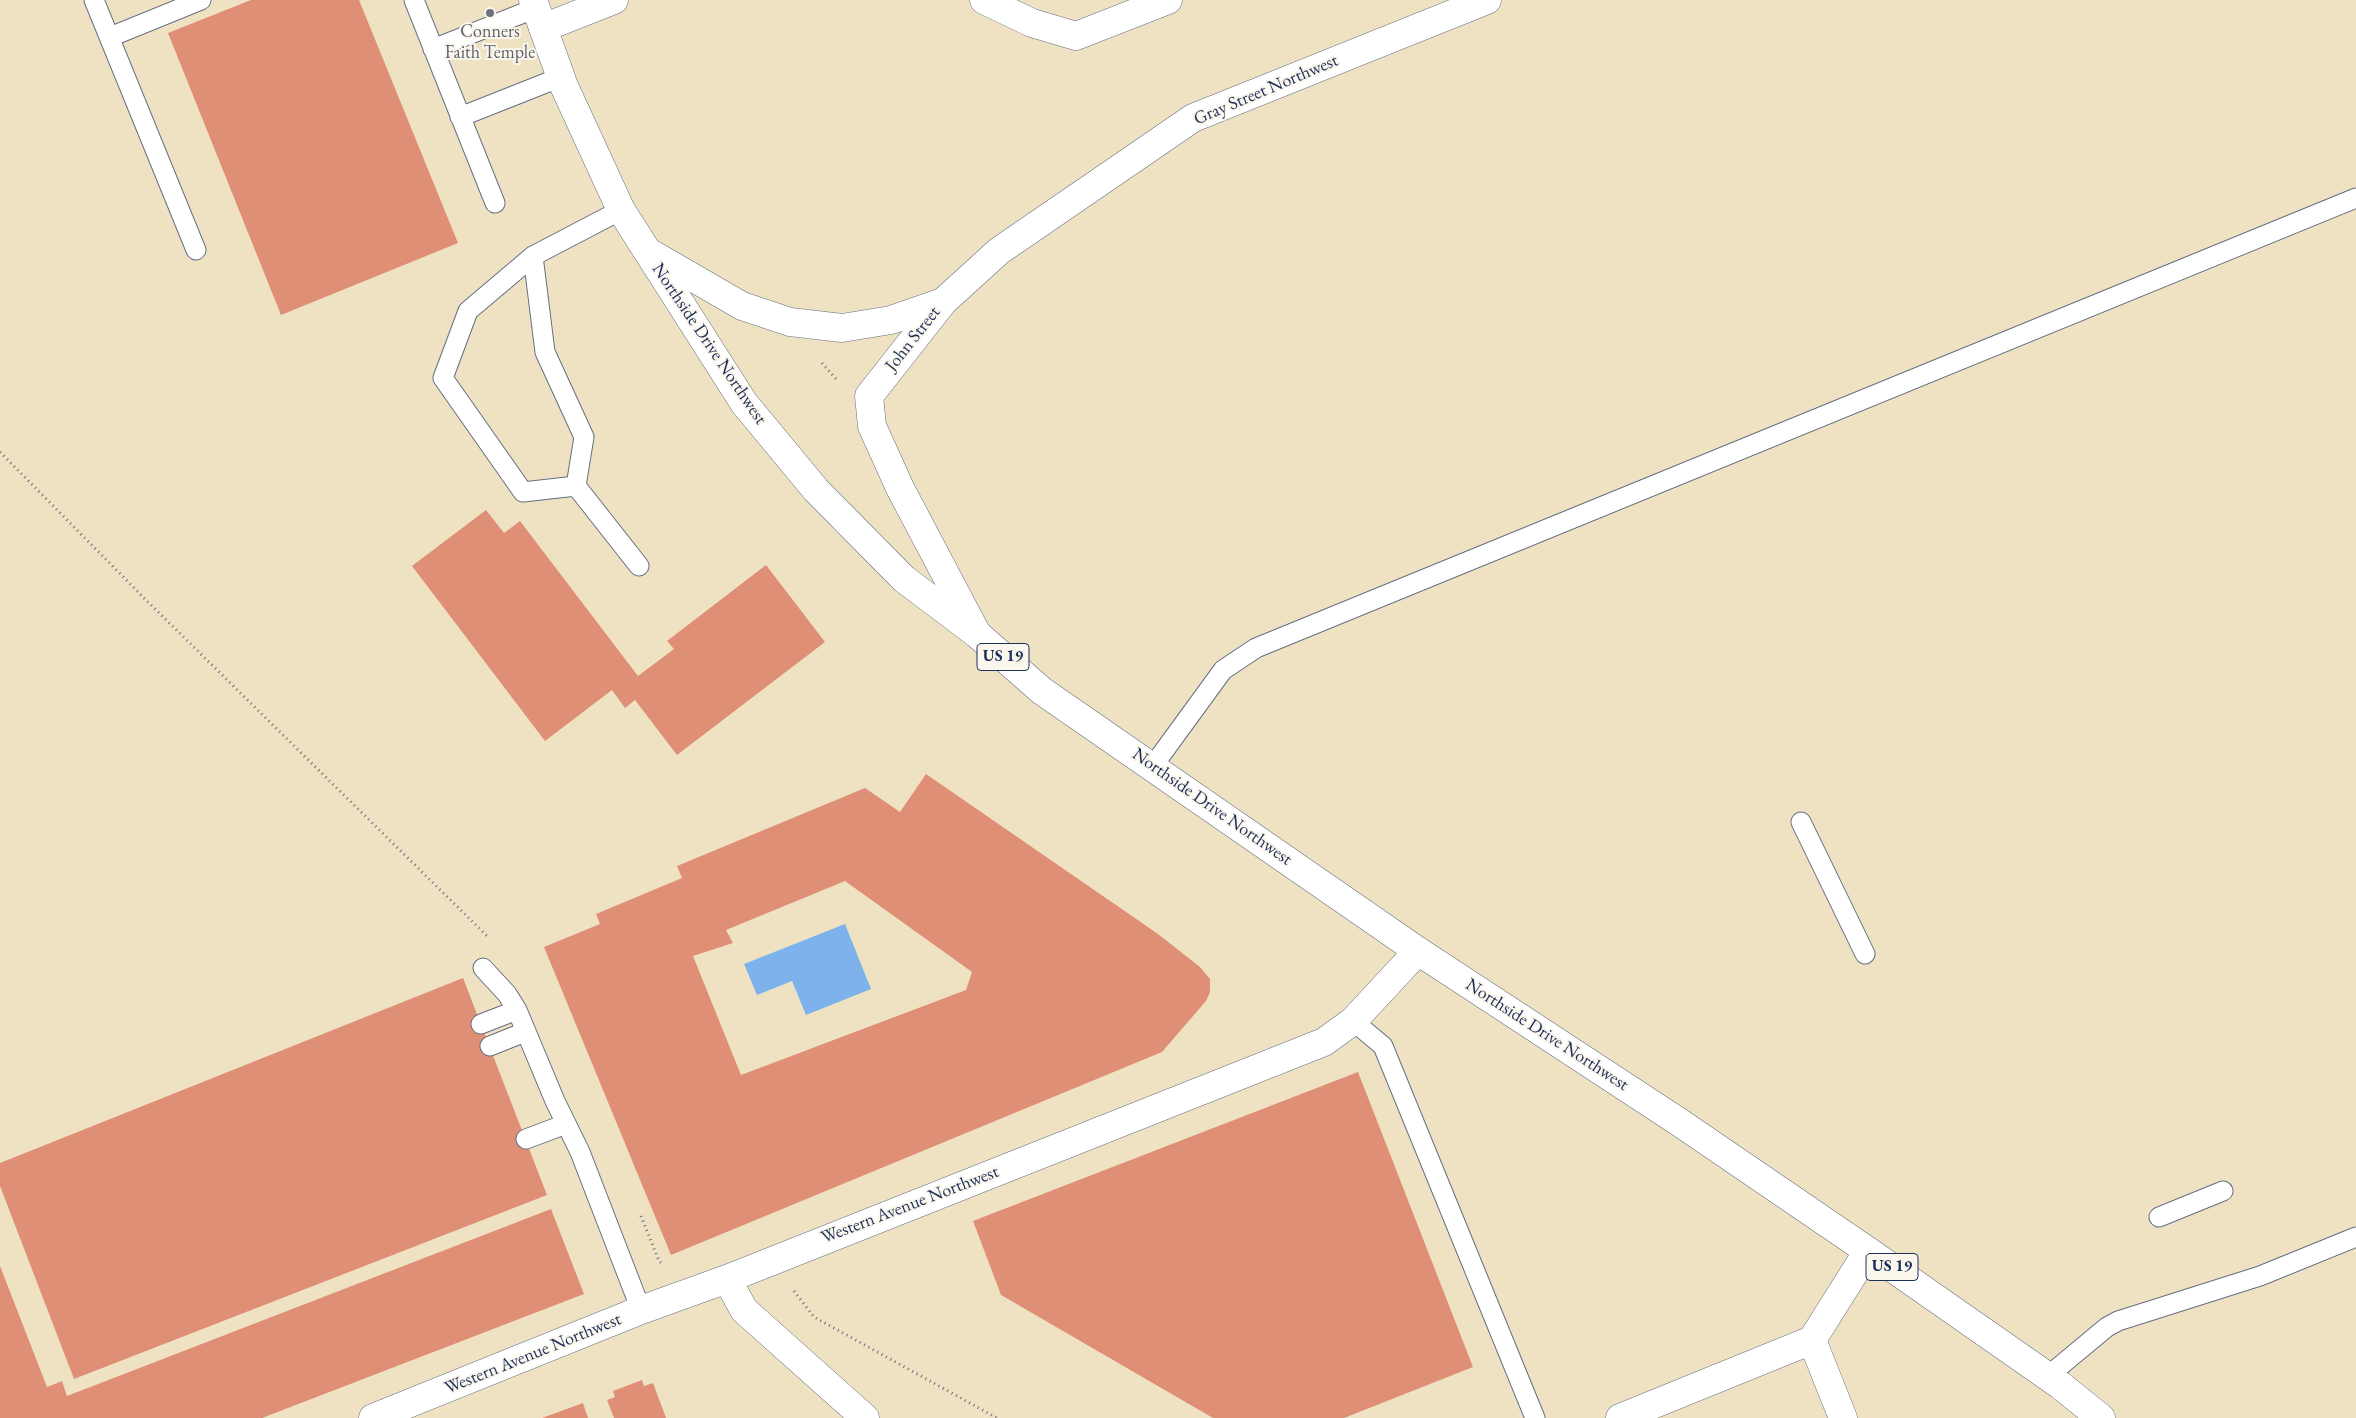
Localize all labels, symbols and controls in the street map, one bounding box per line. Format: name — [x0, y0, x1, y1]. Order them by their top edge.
marker: Conners Faith Temple — [484, 7, 496, 19]
place label: Conners Faith Temple — [445, 21, 535, 64]
street label: Gray Street Northwest — [1191, 50, 1341, 130]
street label: Northside Drive Northwest — [647, 259, 771, 429]
street label: John Street — [881, 302, 945, 376]
road number: US 19 — [977, 644, 1029, 670]
street label: Northside Drive Northwest — [1128, 744, 1296, 870]
street label: Northside Drive Northwest — [1461, 974, 1633, 1096]
street label: Western Avenue Northwest — [818, 1161, 1002, 1249]
road number: US 19 — [1866, 1254, 1918, 1280]
street label: Western Avenue Northwest — [442, 1309, 624, 1399]

